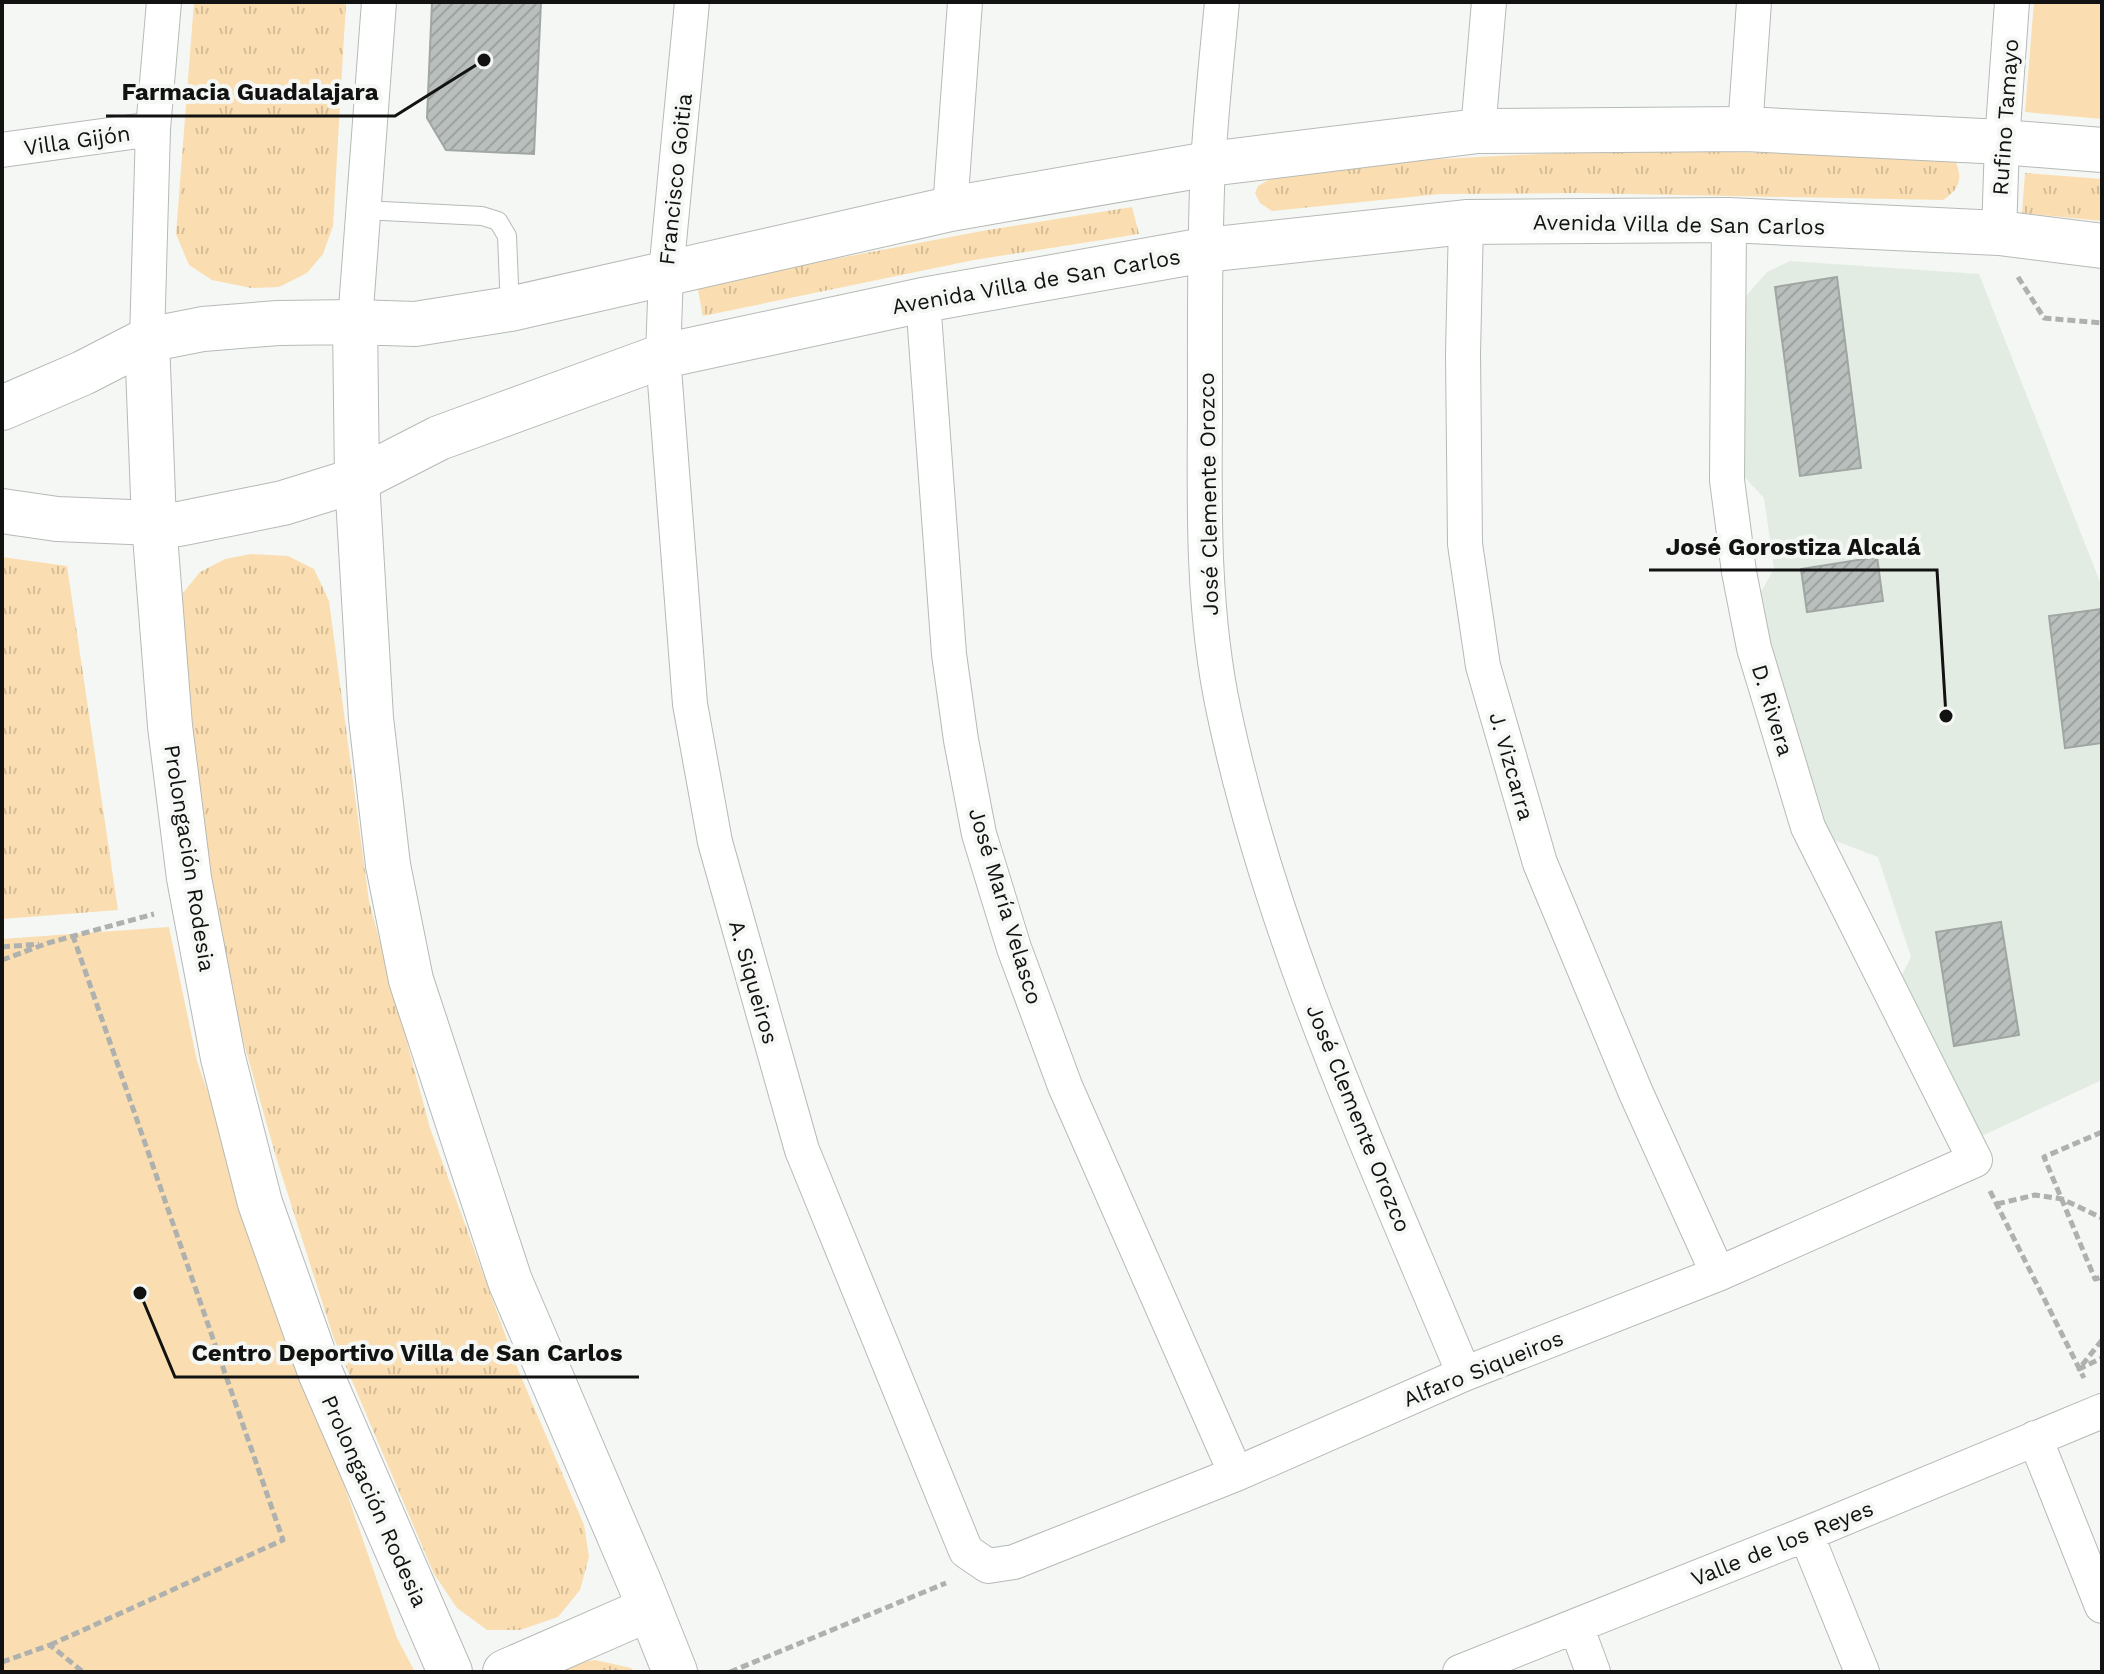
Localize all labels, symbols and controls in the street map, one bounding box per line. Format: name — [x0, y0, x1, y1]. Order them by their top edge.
street label: Rufino Tamayo — [1988, 38, 2023, 196]
callout: Farmacia Guadalajara — [106, 68, 395, 116]
text: Farmacia Guadalajara — [121, 78, 379, 106]
street label: Francisco Goitia — [654, 92, 697, 266]
street label: Villa Gijón — [22, 121, 132, 160]
street label: Avenida Villa de San Carlos — [1533, 209, 1825, 240]
street label: Avenida Villa de San Carlos — [890, 244, 1182, 319]
street label: José Clemente Orozco — [1194, 372, 1223, 616]
callout: José Gorostiza Alcalá — [1649, 522, 1937, 570]
text: José Gorostiza Alcalá — [1665, 533, 1921, 561]
street label: D. Rivera — [1747, 661, 1798, 759]
street label: J. Vizcarra — [1484, 709, 1539, 823]
street label: Prolongación Rodesia — [159, 743, 220, 973]
street label: José María Velasco — [964, 805, 1047, 1007]
street label: A. Siqueiros — [724, 918, 783, 1047]
street label: José Clemente Orozco — [1301, 1001, 1416, 1236]
street label: Alfaro Siqueiros — [1400, 1325, 1567, 1412]
callout: Centro Deportivo Villa de San Carlos — [175, 1329, 639, 1377]
text: Centro Deportivo Villa de San Carlos — [191, 1339, 623, 1367]
street label: Prolongación Rodesia — [316, 1391, 433, 1611]
street label: Valle de los Reyes — [1688, 1496, 1877, 1591]

